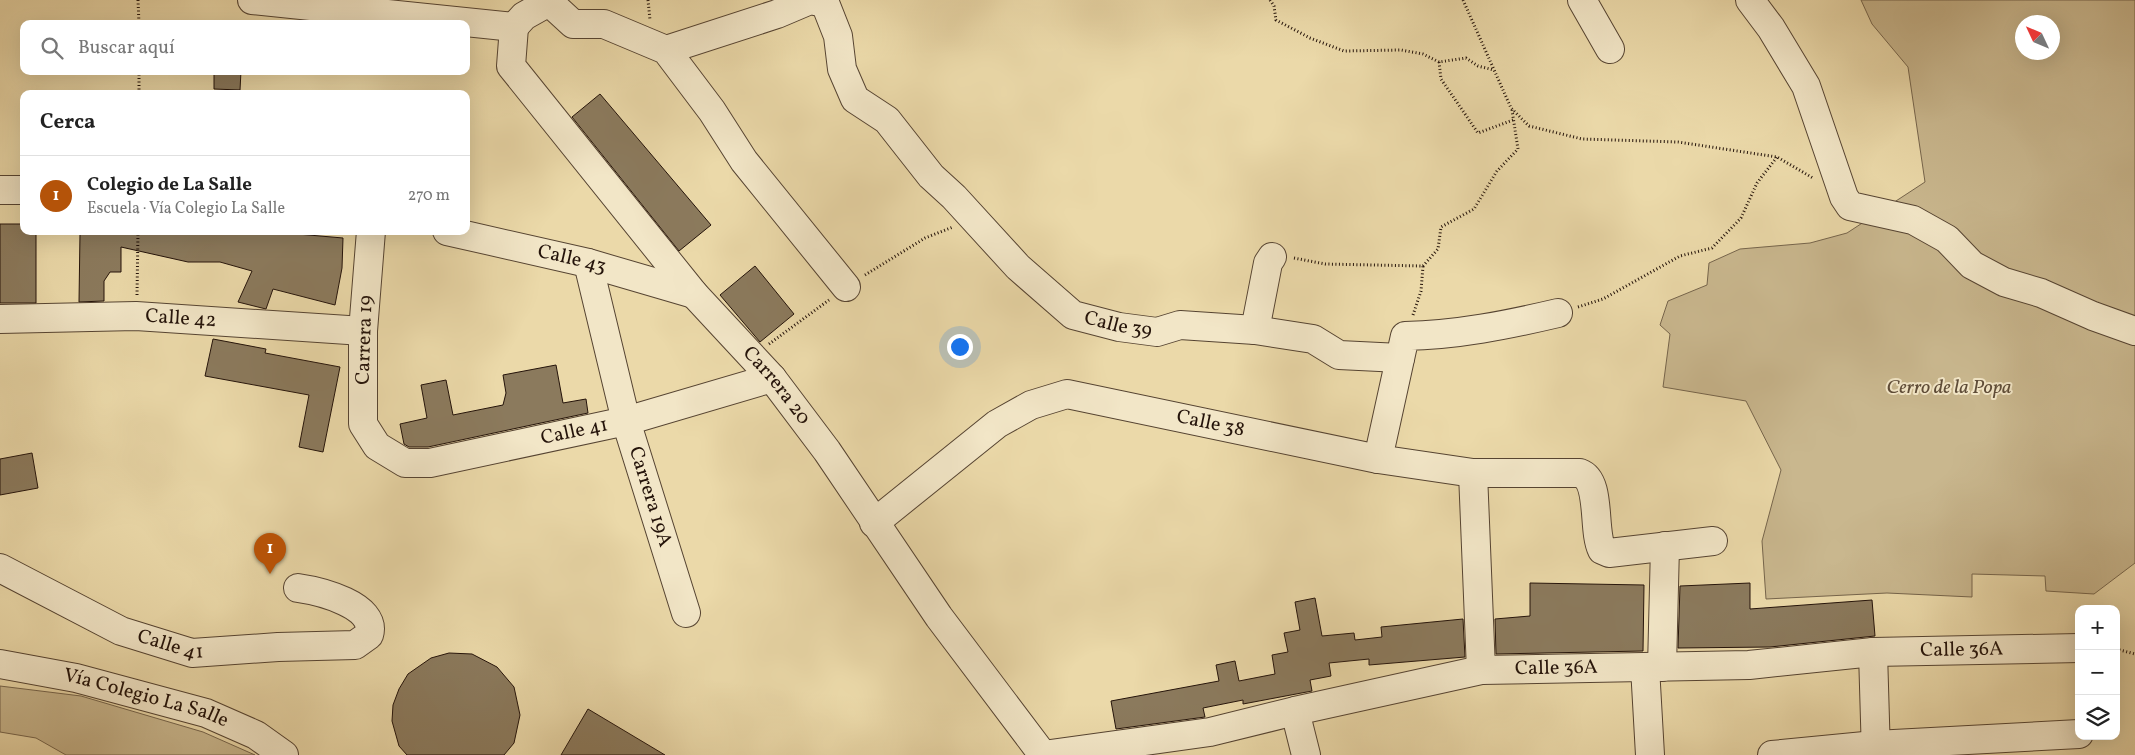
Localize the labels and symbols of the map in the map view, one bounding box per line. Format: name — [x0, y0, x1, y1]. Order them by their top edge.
north arrow — [2015, 15, 2060, 60]
street label: Calle 43 — [535, 238, 610, 282]
street label: Carrera 19 — [349, 295, 381, 385]
street label: Calle 42 — [144, 303, 217, 335]
street label: Calle 39 — [1081, 304, 1154, 345]
your location — [947, 334, 973, 360]
street label: Carrera 20 — [736, 340, 817, 431]
park label: Cerro de la Popa — [1887, 374, 2011, 402]
street label: Calle 38 — [1174, 403, 1247, 445]
street label: Calle 41 — [538, 411, 611, 453]
street label: Carrera 19A — [621, 443, 679, 551]
pin: 1 — [254, 533, 286, 574]
street label: Calle 41 — [134, 623, 204, 667]
street label: Calle 36A — [1920, 635, 2003, 665]
street label: Calle 36A — [1515, 654, 1598, 683]
street label: Vía Colegio La Salle — [61, 662, 233, 735]

